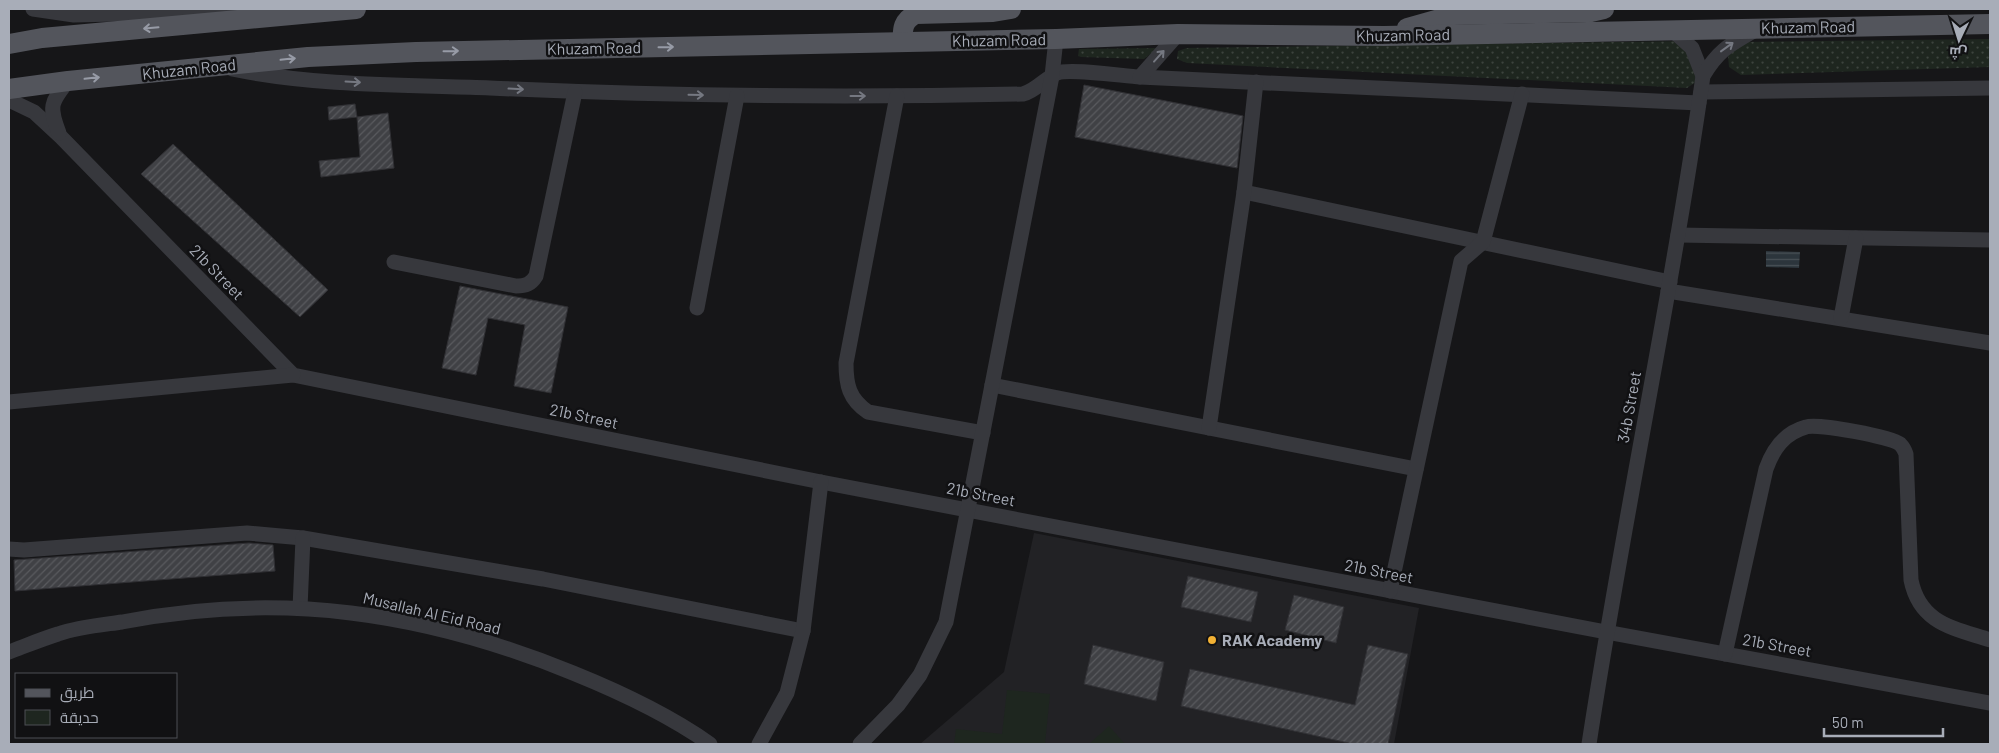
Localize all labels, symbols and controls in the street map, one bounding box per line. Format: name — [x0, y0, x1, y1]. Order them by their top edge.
north arrow — [1934, 15, 1984, 65]
street label: Khuzam Road — [1761, 16, 1855, 37]
one-way arrow — [143, 23, 159, 33]
street label: Khuzam Road — [1356, 24, 1450, 45]
street label: Khuzam Road — [952, 29, 1046, 50]
street label: Khuzam Road — [547, 37, 641, 58]
one-way arrow — [657, 42, 673, 52]
one-way arrow — [1720, 42, 1733, 53]
text: ش — [1948, 43, 1968, 63]
one-way arrow — [442, 46, 458, 56]
one-way arrow — [1153, 49, 1165, 62]
street label: Khuzam Road — [141, 54, 237, 83]
one-way arrow — [280, 54, 296, 64]
one-way arrow — [84, 74, 100, 83]
one-way arrow — [345, 77, 361, 86]
one-way arrow — [508, 85, 524, 94]
one-way arrow — [687, 90, 703, 100]
one-way arrow — [850, 91, 866, 101]
street label: 21b Street — [186, 240, 248, 303]
street label: 34b Street — [1613, 369, 1644, 444]
street label: 21b Street — [548, 399, 620, 432]
street label: 21b Street — [945, 478, 1017, 509]
street label: 21b Street — [1343, 555, 1415, 586]
street label: Musallah Al Eid Road — [361, 587, 503, 638]
street label: 21b Street — [1741, 629, 1813, 660]
place label: RAK Academy — [1222, 630, 1322, 649]
marker: RAK Academy — [1206, 634, 1218, 646]
legend — [15, 673, 178, 738]
text: طريق — [60, 683, 94, 703]
scale bar — [1824, 706, 1943, 738]
text: حديقة — [60, 708, 99, 726]
text: 50 m — [1832, 713, 1864, 731]

